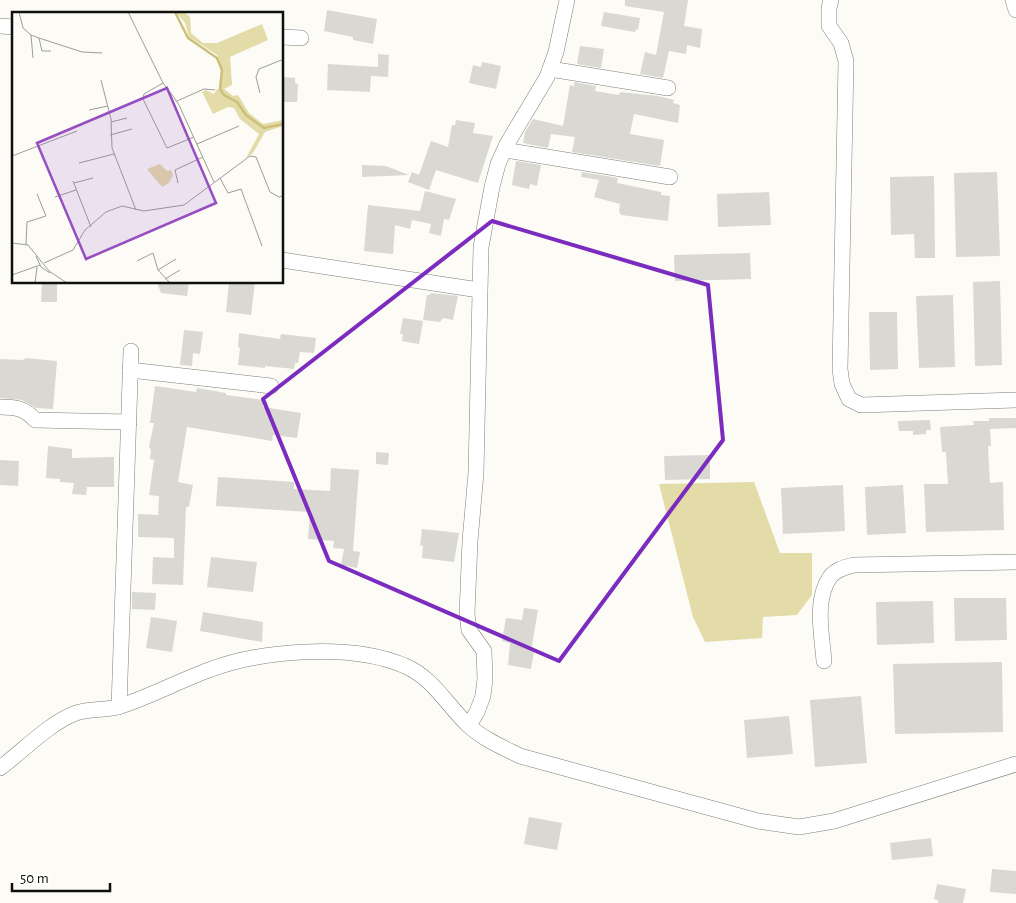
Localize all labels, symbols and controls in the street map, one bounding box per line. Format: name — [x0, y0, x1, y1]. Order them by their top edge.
inset map — [12, 12, 284, 284]
scale bar — [12, 860, 110, 892]
text: 50 m — [20, 871, 49, 886]

